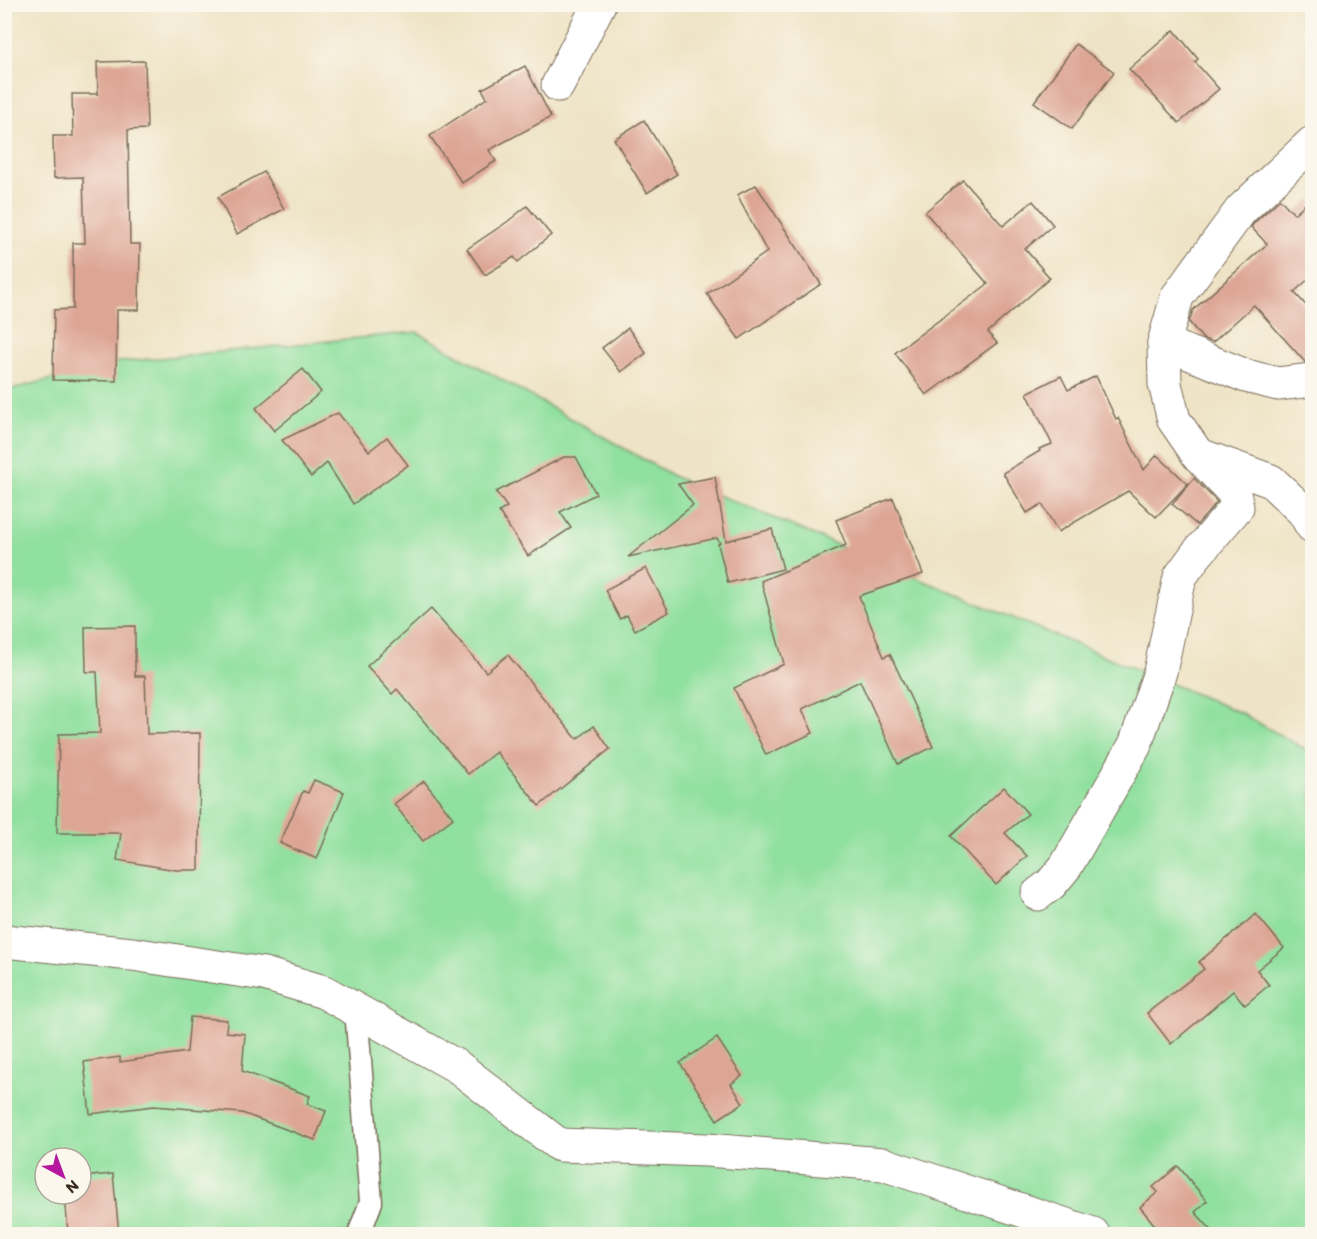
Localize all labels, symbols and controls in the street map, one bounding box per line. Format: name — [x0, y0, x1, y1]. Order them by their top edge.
north arrow — [33, 1146, 93, 1206]
text: N — [62, 1176, 83, 1198]

